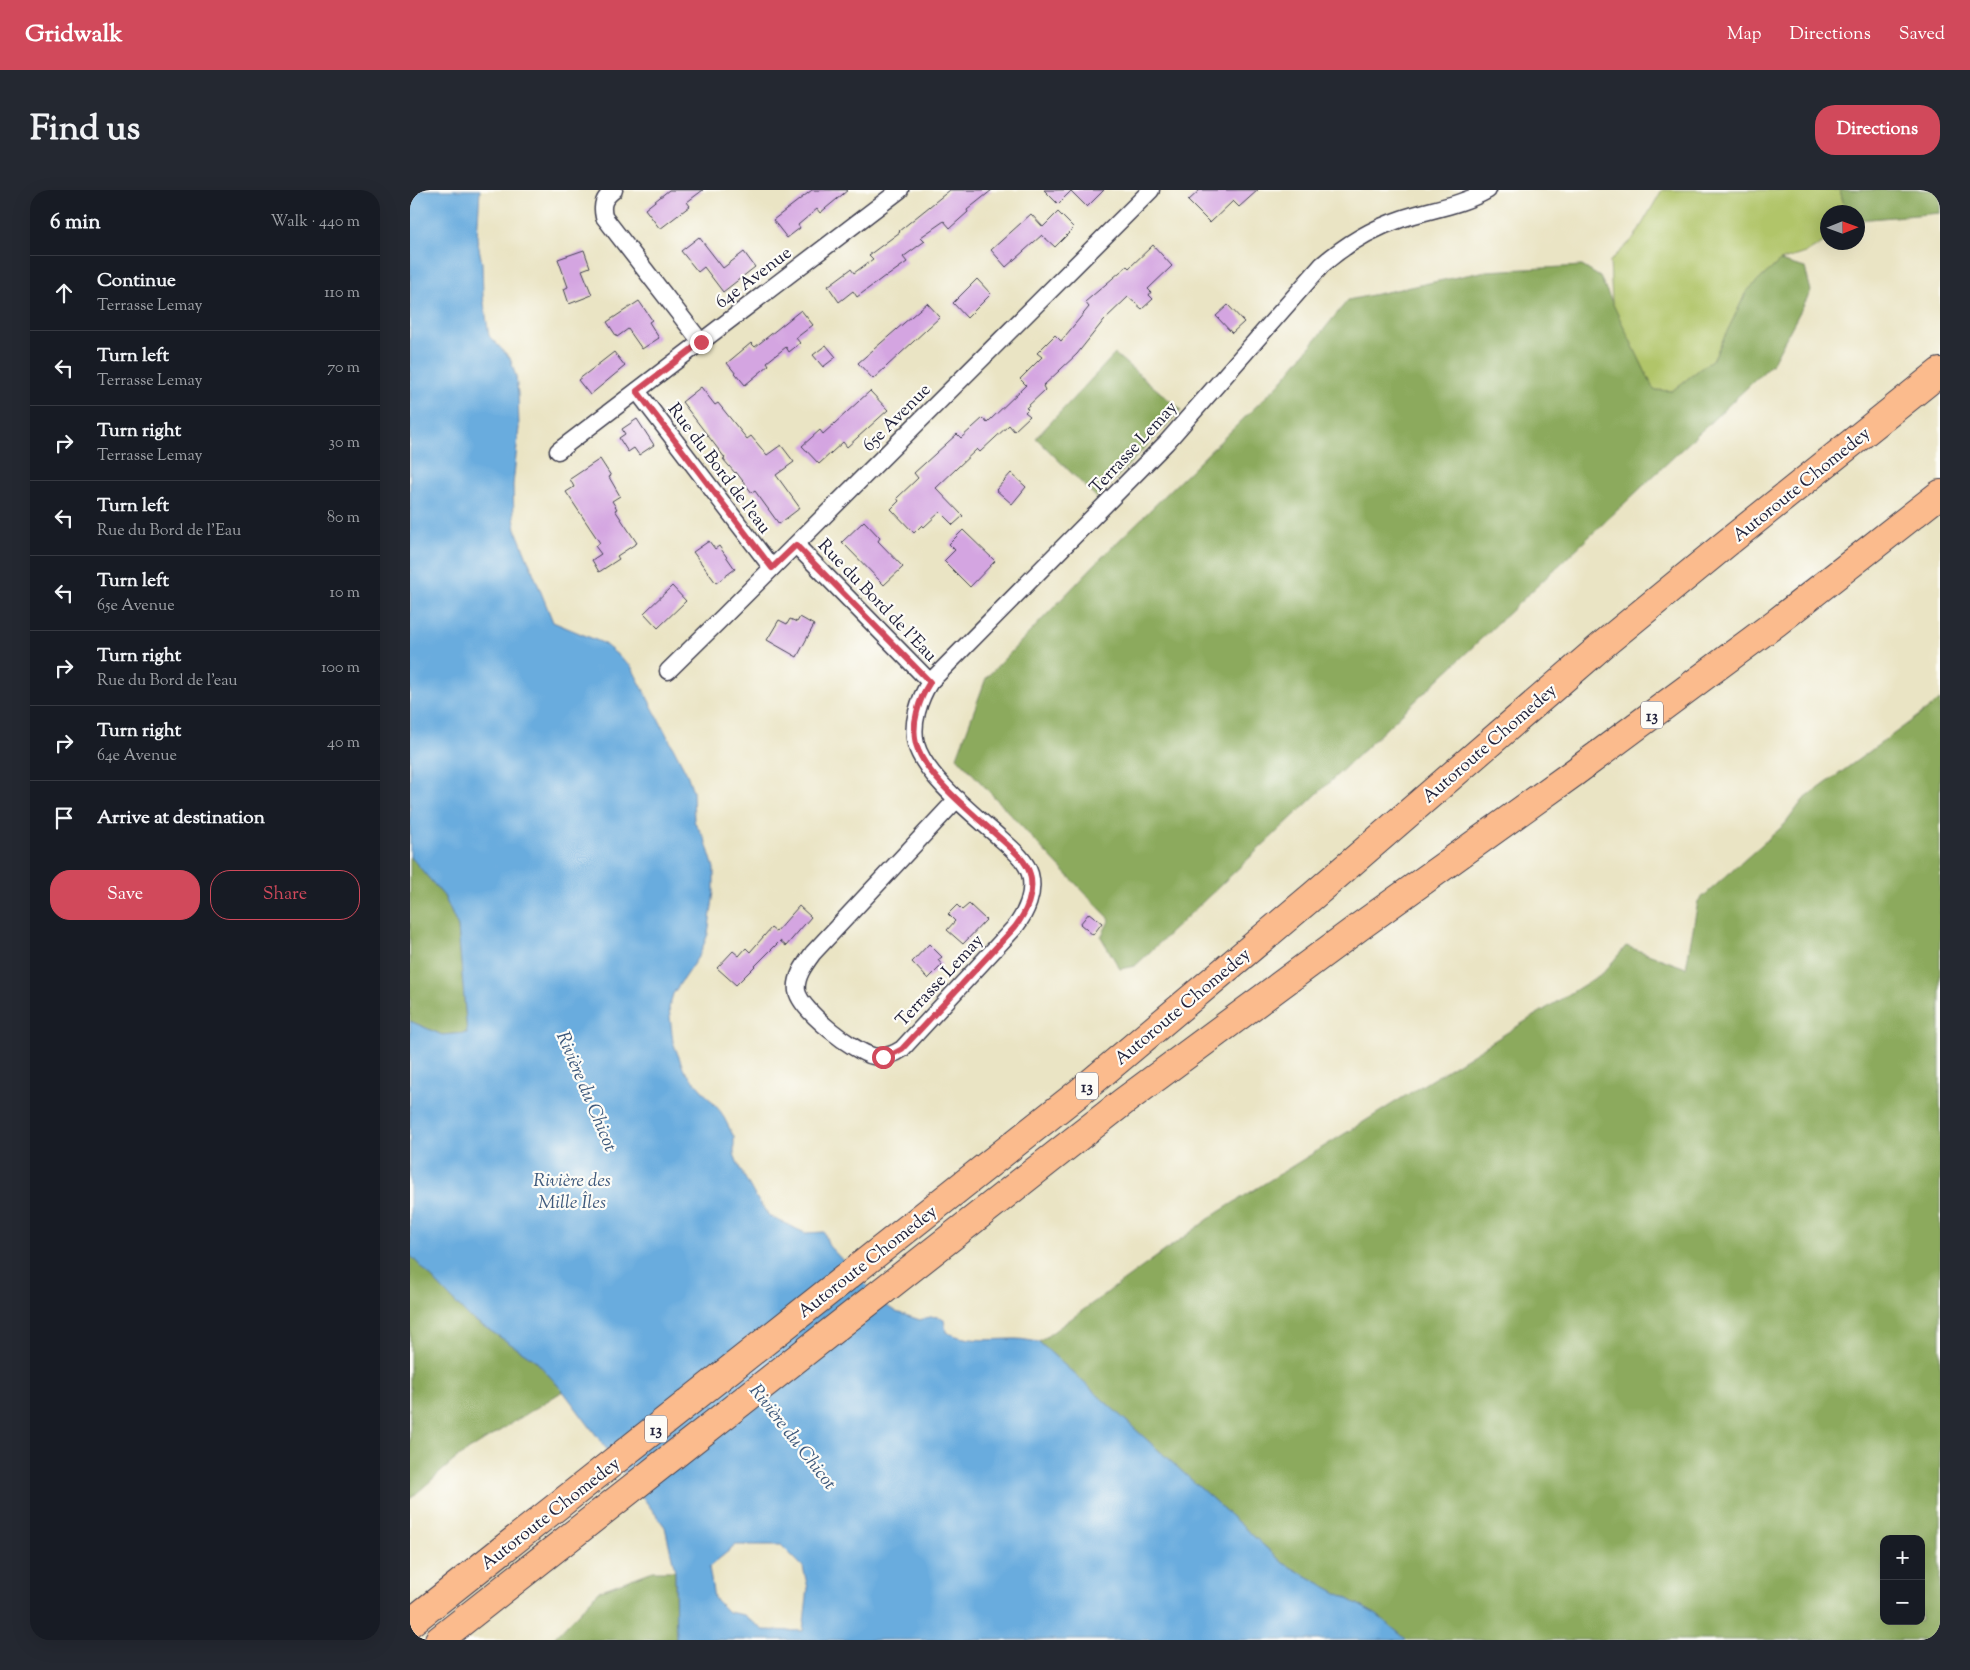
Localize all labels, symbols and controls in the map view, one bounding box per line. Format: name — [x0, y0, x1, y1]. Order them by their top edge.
text: Gridwalk — [25, 18, 123, 52]
text: Map — [1727, 22, 1762, 48]
text: Directions — [1790, 22, 1871, 48]
text: Saved — [1899, 22, 1945, 48]
text: Find us — [30, 105, 140, 156]
button: Directions — [1815, 105, 1940, 155]
north arrow — [1820, 205, 1865, 250]
text: 6 min — [50, 208, 101, 238]
text: Walk · 440 m — [271, 211, 360, 234]
street label: 64e Avenue — [710, 241, 798, 316]
text: Continue — [97, 268, 176, 295]
icon: ahead — [50, 279, 78, 307]
text: 110 m — [324, 282, 360, 305]
text: Terrasse Lemay — [97, 295, 203, 318]
route end — [690, 331, 713, 354]
text: Turn left — [97, 343, 169, 370]
icon: left — [50, 354, 78, 382]
text: 70 m — [327, 357, 360, 380]
text: Terrasse Lemay — [97, 370, 203, 393]
street label: 65e Avenue — [857, 378, 938, 459]
street label: Terrasse Lemay — [1084, 396, 1184, 501]
street label: Rue du Bord de l'eau — [660, 398, 776, 540]
text: Turn right — [97, 418, 181, 445]
street label: Autoroute Chomedey — [1728, 422, 1877, 549]
icon: right — [50, 429, 78, 457]
text: 30 m — [329, 432, 360, 455]
text: Terrasse Lemay — [97, 445, 203, 468]
text: Turn left — [97, 493, 169, 520]
icon: left — [50, 504, 78, 532]
text: 80 m — [327, 507, 360, 530]
text: Rue du Bord de l'Eau — [97, 520, 241, 543]
street label: Rue du Bord de l'Eau — [811, 534, 942, 669]
text: Turn left — [97, 568, 169, 595]
icon: left — [50, 579, 78, 607]
text: 10 m — [330, 582, 360, 605]
text: 65e Avenue — [97, 595, 175, 618]
text: Turn right — [97, 643, 181, 670]
icon: right — [50, 654, 78, 682]
text: 100 m — [321, 657, 360, 680]
text: Rue du Bord de l'eau — [97, 670, 238, 693]
street label: Autoroute Chomedey — [1417, 679, 1563, 810]
road number: 13 — [1641, 702, 1663, 728]
text: Turn right — [97, 718, 181, 745]
icon: right — [50, 729, 78, 757]
text: 40 m — [327, 732, 360, 755]
text: 64e Avenue — [97, 745, 177, 768]
icon: arrive — [50, 804, 78, 832]
text: Arrive at destination — [97, 805, 265, 832]
button: Save — [50, 870, 200, 920]
button: Share — [210, 870, 360, 920]
street label: Terrasse Lemay — [890, 929, 990, 1034]
street label: Autoroute Chomedey — [1110, 943, 1257, 1072]
water label: Rivière du Chicot — [548, 1028, 623, 1156]
route start — [872, 1046, 895, 1069]
road number: 13 — [1076, 1072, 1098, 1099]
water label: Rivière des Mille Îles — [533, 1168, 611, 1217]
street label: Autoroute Chomedey — [793, 1200, 943, 1325]
water label: Rivière du Chicot — [742, 1379, 842, 1497]
road number: 13 — [645, 1416, 667, 1442]
street label: Autoroute Chomedey — [476, 1452, 626, 1577]
map controls — [1880, 1535, 1925, 1625]
button: + — [1880, 1535, 1925, 1580]
button: − — [1880, 1580, 1925, 1625]

